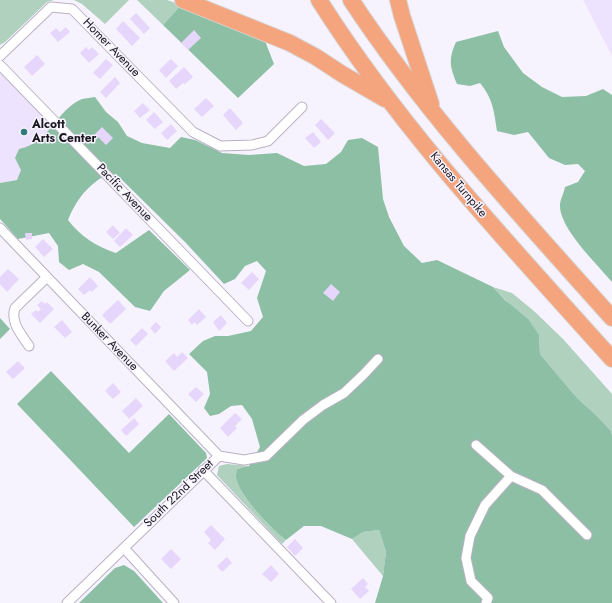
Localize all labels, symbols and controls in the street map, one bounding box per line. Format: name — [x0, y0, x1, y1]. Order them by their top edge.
street label: Homer Avenue — [80, 16, 142, 80]
place label: Alcott Arts Center — [32, 118, 96, 146]
marker: Alcott Arts Center — [19, 127, 29, 137]
street label: Kansas Turnpike — [427, 150, 489, 220]
street label: Pacific Avenue — [93, 161, 155, 225]
street label: Bunker Avenue — [78, 310, 140, 374]
street label: South 22nd Street — [141, 457, 217, 531]

